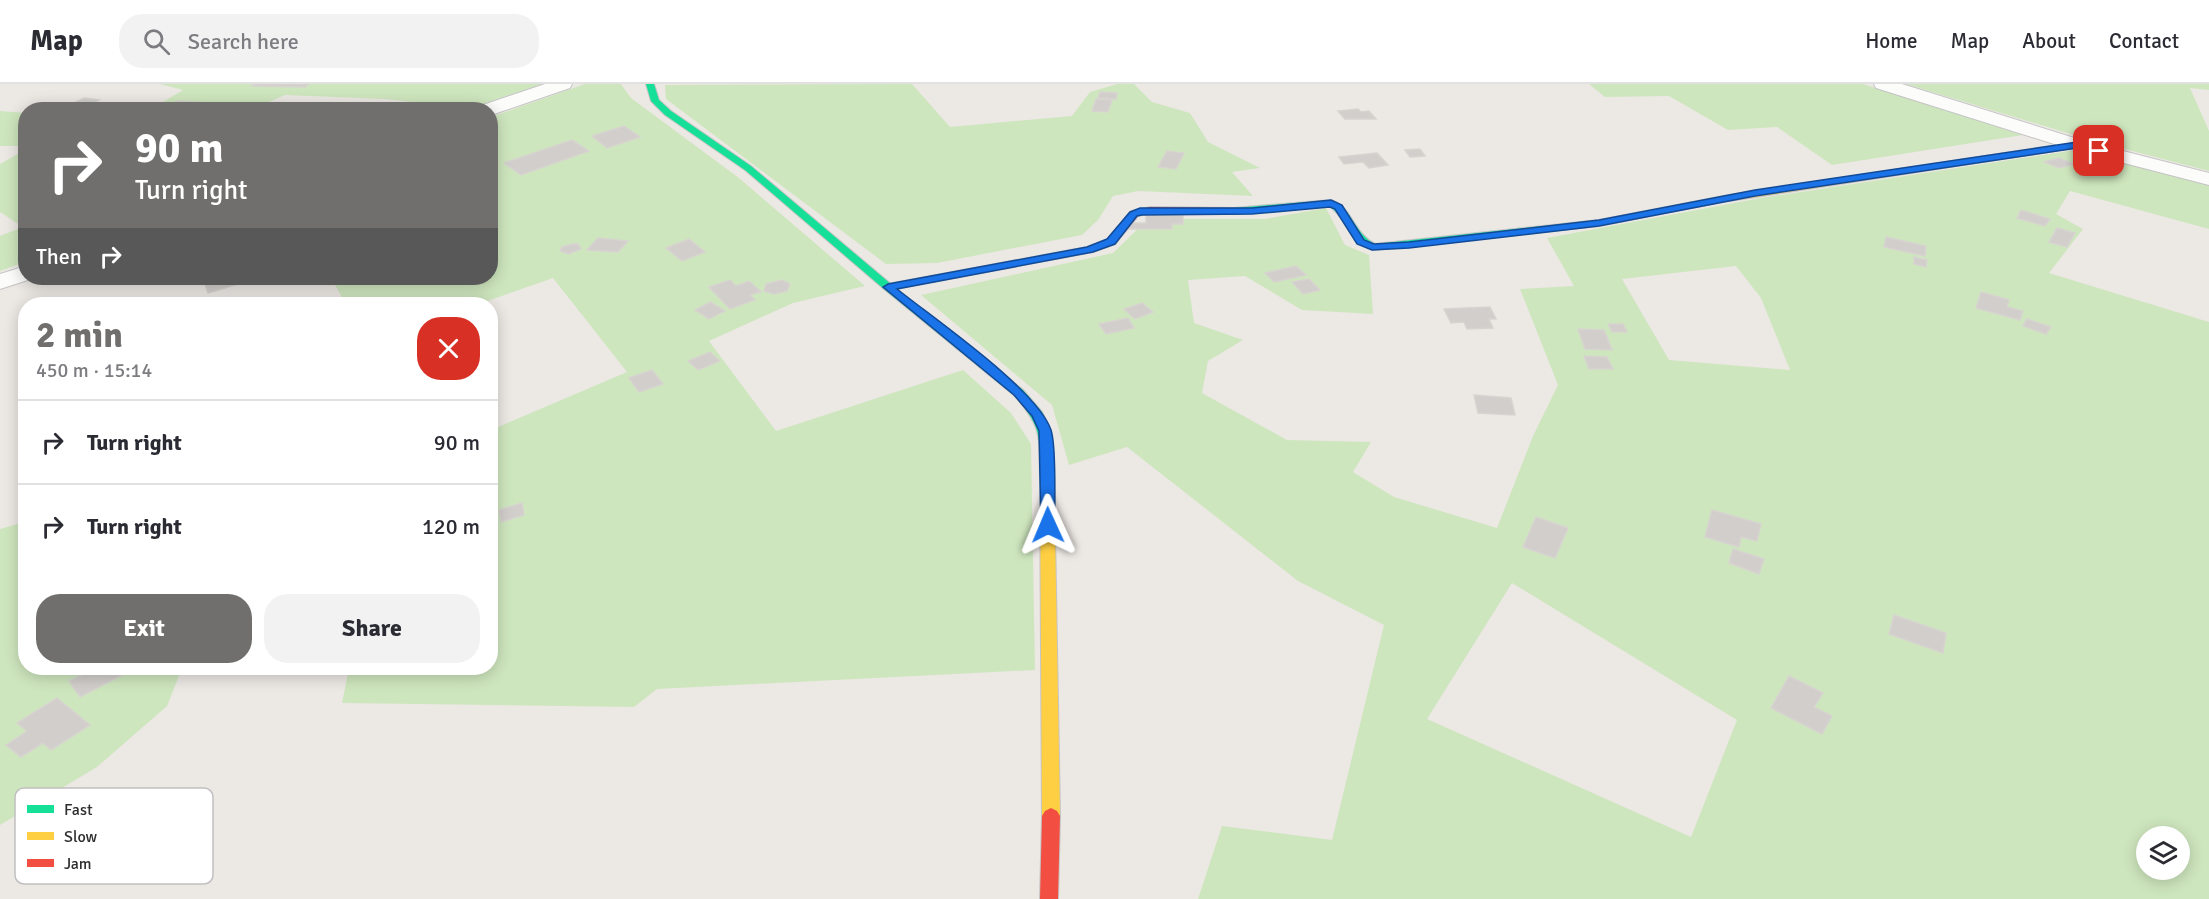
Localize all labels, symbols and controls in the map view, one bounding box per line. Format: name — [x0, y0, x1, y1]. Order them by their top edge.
search box — [119, 14, 539, 68]
text: Map — [30, 24, 83, 58]
icon: search — [140, 25, 173, 58]
text: Search here — [188, 28, 299, 55]
text: Home — [1865, 28, 1918, 54]
text: Map — [1951, 28, 1989, 54]
text: About — [2022, 28, 2076, 54]
text: Contact — [2109, 28, 2179, 54]
text: 90 m — [135, 123, 224, 174]
pin — [2073, 125, 2124, 176]
icon: right — [36, 126, 114, 204]
icon: arrive — [2082, 134, 2115, 167]
text: Turn right — [135, 174, 248, 207]
icon: right — [94, 240, 127, 273]
text: Then — [36, 243, 82, 270]
text: 2 min — [36, 313, 123, 358]
button: close — [417, 317, 480, 380]
text: 450 m · 15:14 — [36, 358, 152, 383]
icon: right — [36, 426, 69, 459]
text: Turn right — [87, 429, 182, 456]
text: 90 m — [434, 429, 480, 456]
position arrow — [1016, 493, 1080, 557]
icon: right — [36, 510, 69, 543]
text: Turn right — [87, 513, 182, 540]
text: 120 m — [422, 513, 480, 540]
button: Exit — [36, 594, 252, 663]
button: Share — [264, 594, 480, 663]
legend — [15, 788, 213, 884]
text: Fast — [64, 800, 93, 820]
map controls — [2136, 826, 2190, 880]
button: layers — [2136, 826, 2190, 880]
text: Slow — [64, 827, 98, 847]
text: Jam — [64, 854, 92, 874]

